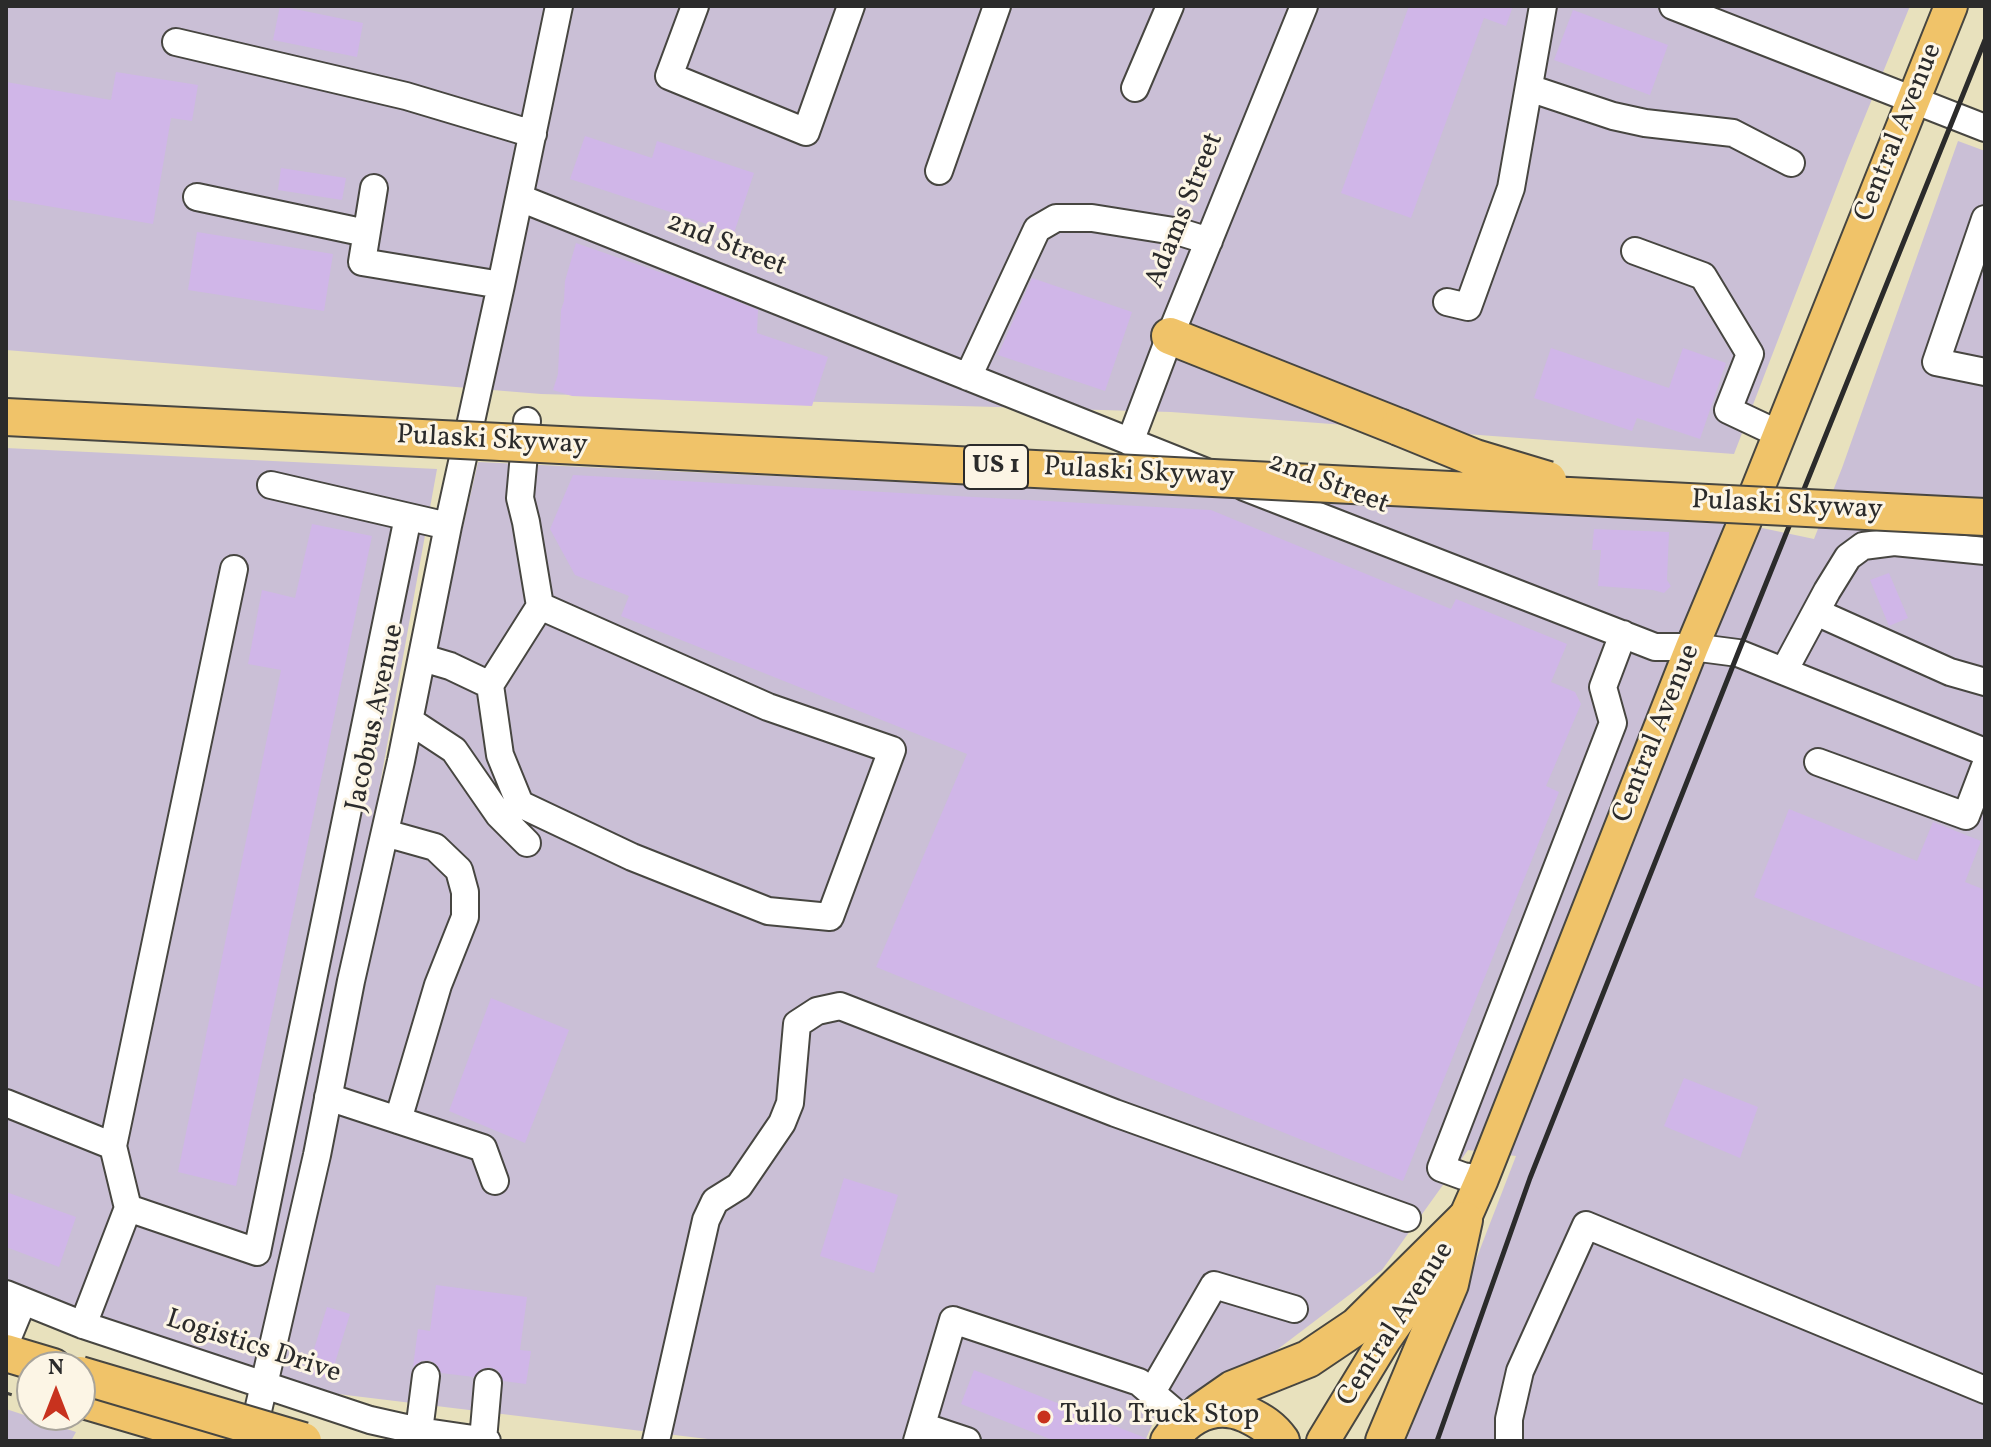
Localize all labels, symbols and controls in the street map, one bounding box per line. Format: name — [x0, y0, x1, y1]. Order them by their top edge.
street label: Central Avenue — [1849, 39, 1951, 227]
street label: Adams Street — [1140, 128, 1232, 294]
street label: 2nd Street — [661, 207, 791, 285]
street label: Pulaski Skyway — [396, 420, 588, 464]
road number: US 1 — [964, 445, 1028, 489]
street label: 2nd Street — [1263, 447, 1393, 523]
street label: Pulaski Skyway — [1043, 452, 1235, 496]
street label: Pulaski Skyway — [1691, 485, 1883, 529]
street label: Jacobus Avenue — [341, 621, 413, 815]
street label: Central Avenue — [1607, 640, 1709, 828]
street label: Central Avenue — [1331, 1236, 1463, 1414]
street label: Logistics Drive — [161, 1304, 345, 1392]
north arrow — [16, 1351, 96, 1431]
text: N — [48, 1353, 64, 1384]
place label: Tullo Truck Stop — [1060, 1400, 1259, 1434]
marker: Tullo Truck Stop — [1035, 1408, 1053, 1426]

